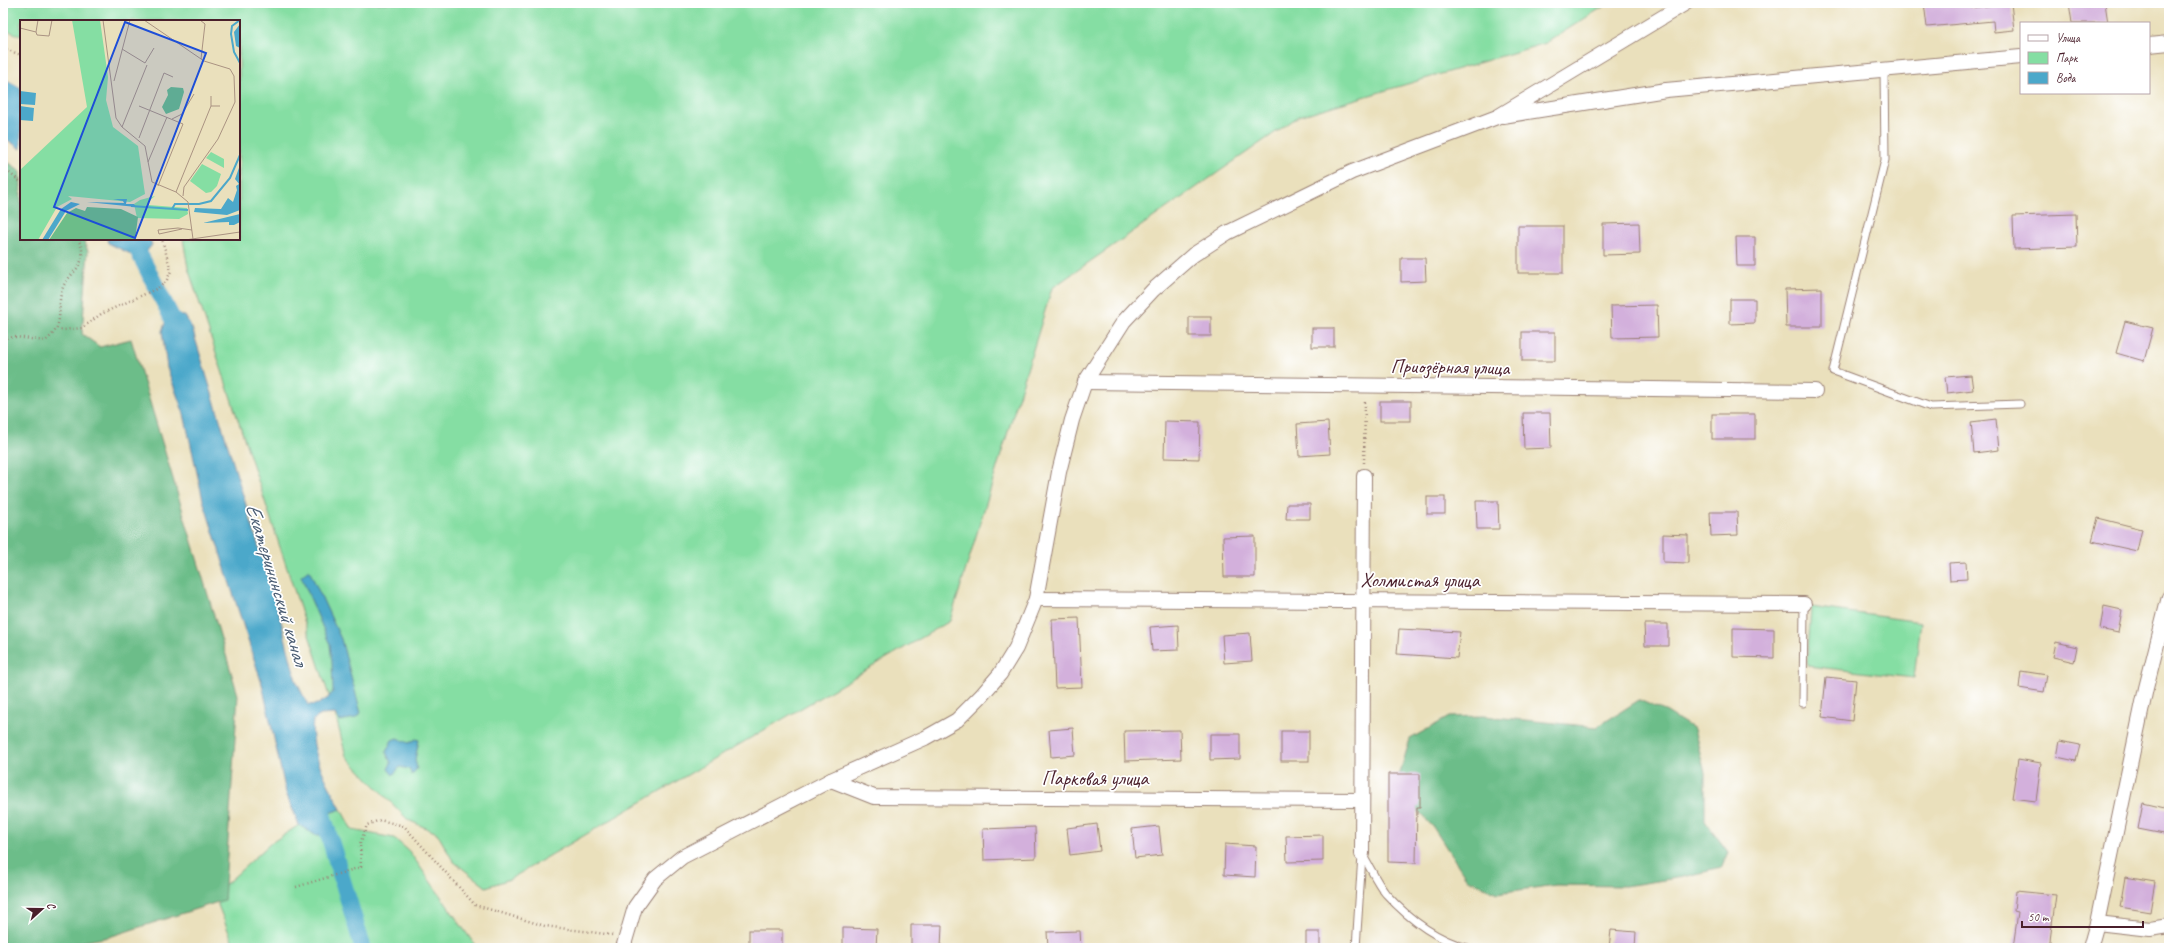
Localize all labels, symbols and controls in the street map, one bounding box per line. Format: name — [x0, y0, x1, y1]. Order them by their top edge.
inset map — [20, 20, 240, 240]
legend — [2020, 22, 2150, 94]
text: Улица — [2056, 30, 2081, 46]
text: Парк — [2056, 50, 2079, 66]
text: Вода — [2056, 70, 2077, 86]
street label: Приозёрная улица — [1390, 353, 1512, 381]
water label: Екатерининский канал — [240, 500, 315, 671]
street label: Холмистая улица — [1360, 568, 1481, 593]
street label: Парковая улица — [1042, 766, 1150, 791]
north arrow — [22, 889, 62, 929]
text: С — [44, 900, 59, 912]
scale bar — [2022, 903, 2143, 929]
text: 50 m — [2028, 909, 2050, 925]

